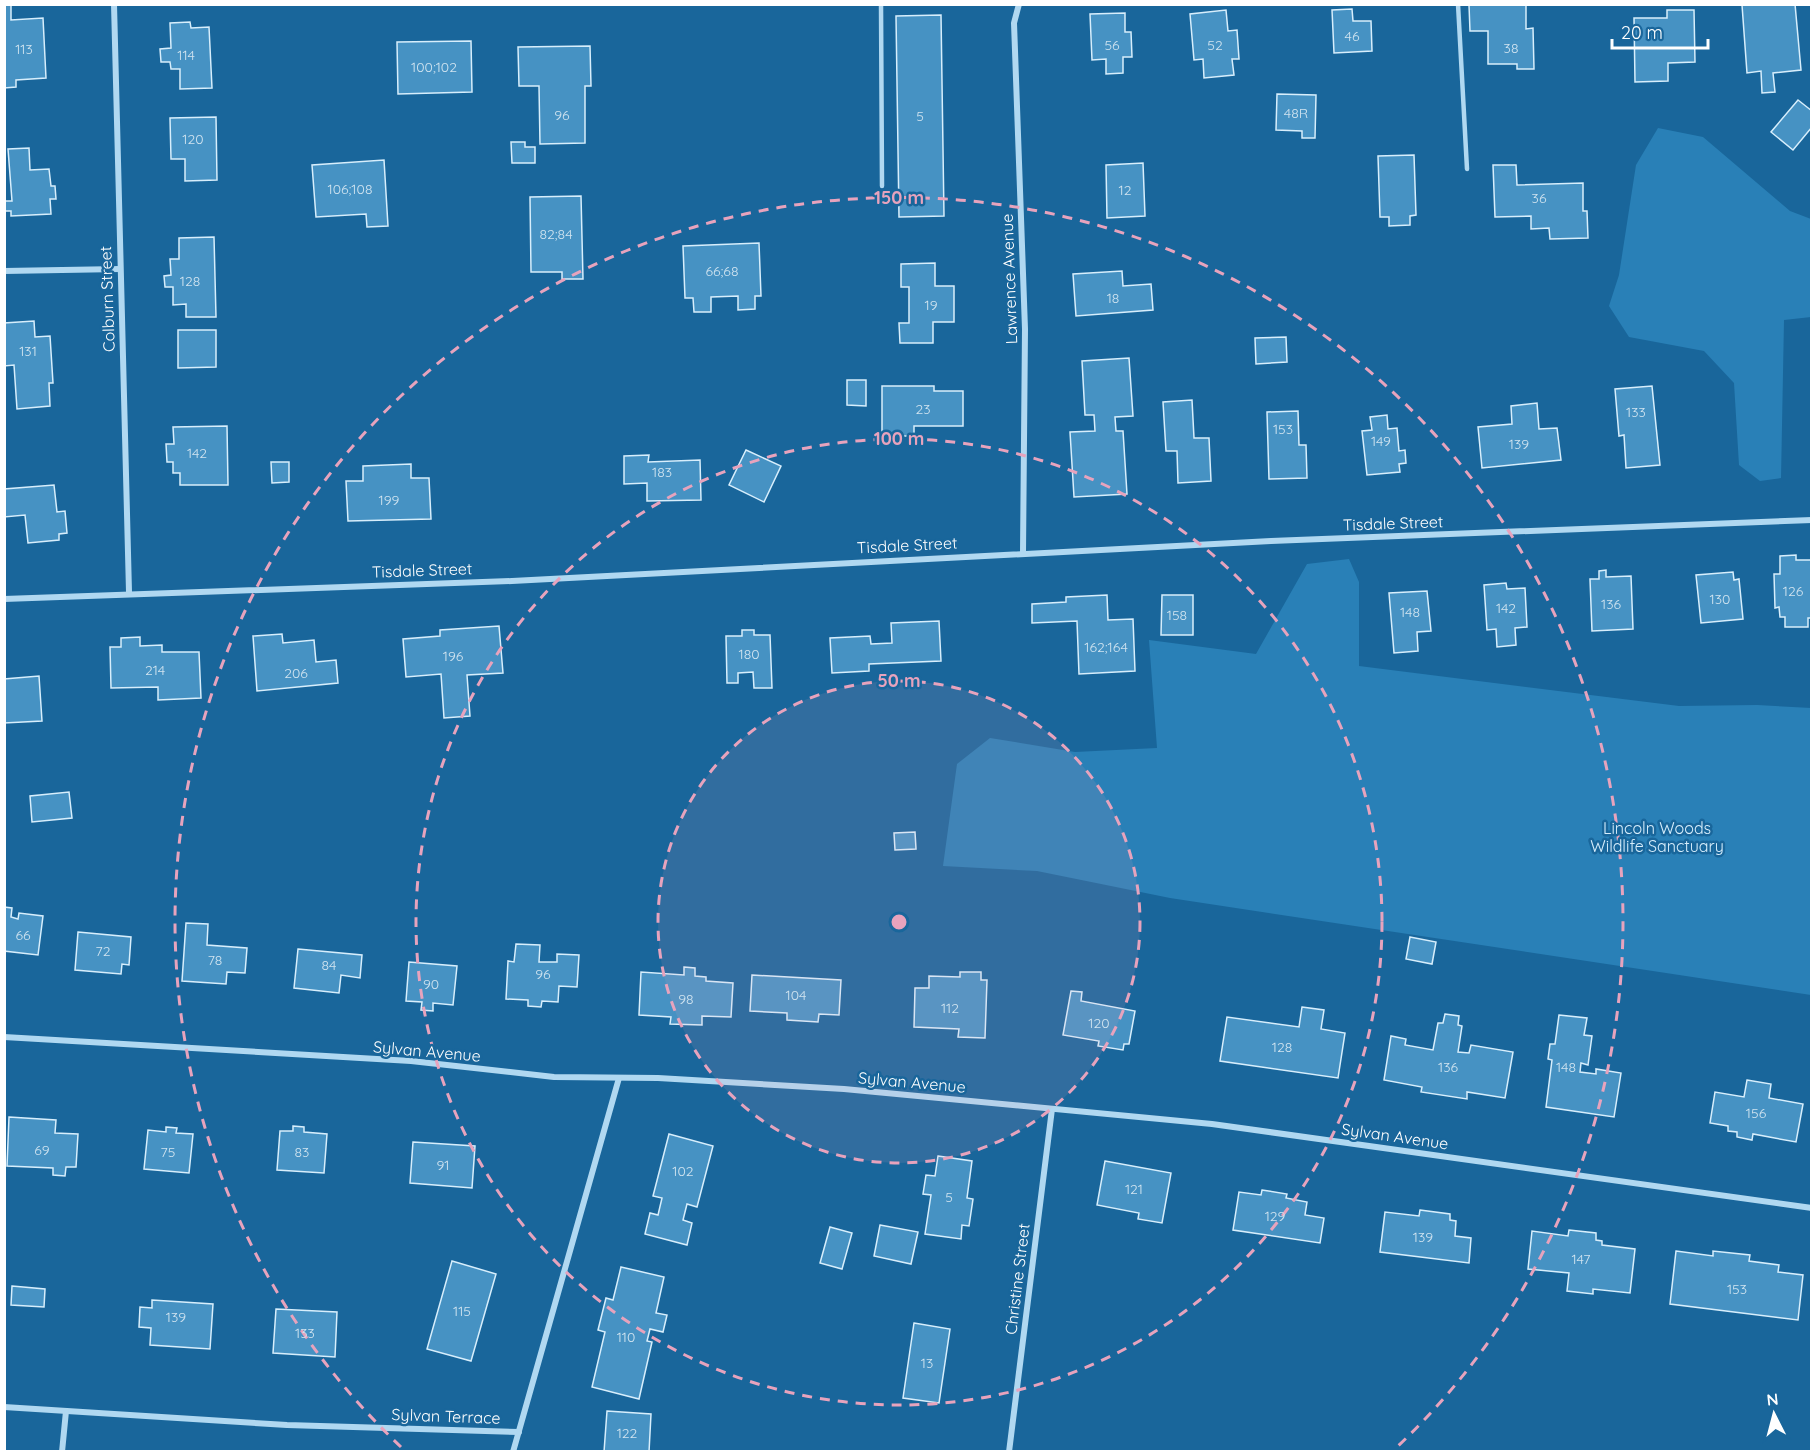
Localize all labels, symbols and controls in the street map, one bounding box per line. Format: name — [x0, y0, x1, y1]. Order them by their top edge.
scale bar — [1612, 12, 1708, 50]
text: 20 m — [1621, 21, 1663, 44]
house number: 46 — [1345, 27, 1360, 45]
house number: 56 — [1104, 36, 1120, 54]
house number: 52 — [1207, 36, 1223, 54]
house number: 38 — [1504, 39, 1518, 57]
house number: 113 — [15, 40, 33, 58]
house number: 114 — [177, 46, 195, 64]
house number: 100;102 — [411, 58, 457, 76]
house number: 48R — [1284, 104, 1308, 122]
house number: 96 — [554, 106, 570, 124]
house number: 5 — [916, 107, 924, 125]
house number: 120 — [182, 130, 204, 148]
house number: 106;108 — [328, 180, 372, 198]
house number: 12 — [1119, 181, 1132, 199]
text: 150 m — [874, 186, 924, 209]
house number: 36 — [1532, 189, 1547, 207]
street label: Lawrence Avenue — [997, 213, 1021, 345]
house number: 82;84 — [539, 225, 573, 243]
street label: Colburn Street — [95, 246, 119, 352]
house number: 66;68 — [706, 262, 738, 280]
house number: 128 — [180, 272, 200, 290]
house number: 18 — [1107, 289, 1119, 307]
house number: 19 — [925, 296, 938, 314]
house number: 131 — [19, 342, 37, 360]
house number: 23 — [915, 400, 931, 418]
house number: 133 — [1626, 403, 1646, 421]
house number: 153 — [1273, 420, 1293, 438]
text: 100 m — [874, 427, 924, 450]
house number: 149 — [1371, 432, 1391, 450]
house number: 139 — [1509, 435, 1529, 453]
house number: 142 — [187, 444, 207, 462]
house number: 183 — [652, 463, 672, 481]
house number: 199 — [379, 491, 400, 509]
street label: Tisdale Street — [1342, 511, 1444, 535]
street label: Tisdale Street — [856, 532, 958, 558]
street label: Tisdale Street — [371, 558, 473, 582]
house number: 126 — [1783, 582, 1804, 600]
house number: 130 — [1710, 590, 1730, 608]
house number: 136 — [1601, 595, 1621, 613]
house number: 142 — [1496, 599, 1516, 617]
house number: 148 — [1400, 603, 1420, 621]
house number: 158 — [1167, 606, 1187, 624]
house number: 162;164 — [1084, 638, 1128, 656]
house number: 180 — [738, 645, 760, 663]
house number: 196 — [443, 647, 464, 665]
house number: 214 — [145, 661, 165, 679]
house number: 206 — [284, 664, 308, 682]
text: 50 m — [877, 669, 921, 692]
park label: Lincoln Woods Wildlife Sanctuary — [1590, 818, 1724, 856]
centre of rings — [889, 912, 909, 932]
house number: 66 — [15, 926, 31, 944]
house number: 72 — [96, 942, 111, 960]
house number: 78 — [208, 951, 222, 969]
house number: 84 — [322, 956, 336, 974]
house number: 96 — [535, 965, 551, 983]
house number: 90 — [423, 975, 439, 993]
house number: 104 — [786, 986, 806, 1004]
house number: 98 — [678, 990, 694, 1008]
house number: 112 — [941, 999, 959, 1017]
house number: 120 — [1088, 1014, 1110, 1032]
street label: Sylvan Avenue — [372, 1036, 482, 1066]
house number: 128 — [1272, 1038, 1292, 1056]
house number: 136 — [1438, 1058, 1458, 1076]
house number: 148 — [1556, 1058, 1576, 1076]
street label: Sylvan Avenue — [857, 1067, 967, 1097]
house number: 156 — [1746, 1104, 1767, 1122]
street label: Sylvan Avenue — [1340, 1119, 1450, 1153]
house number: 69 — [34, 1141, 50, 1159]
house number: 75 — [161, 1143, 175, 1161]
house number: 83 — [295, 1143, 309, 1161]
house number: 91 — [436, 1156, 450, 1174]
house number: 102 — [672, 1162, 694, 1180]
house number: 121 — [1125, 1180, 1143, 1198]
house number: 5 — [945, 1188, 953, 1206]
house number: 129 — [1265, 1207, 1286, 1225]
street label: Christine Street — [1000, 1222, 1034, 1336]
house number: 139 — [1413, 1228, 1433, 1246]
house number: 147 — [1571, 1250, 1591, 1268]
house number: 153 — [1727, 1280, 1747, 1298]
house number: 115 — [453, 1302, 471, 1320]
house number: 139 — [166, 1308, 186, 1326]
house number: 133 — [295, 1324, 315, 1342]
house number: 110 — [617, 1328, 635, 1346]
house number: 13 — [921, 1354, 933, 1372]
north arrow — [1744, 1384, 1804, 1444]
text: N — [1766, 1389, 1779, 1410]
street label: Sylvan Terrace — [391, 1404, 501, 1428]
house number: 122 — [617, 1424, 638, 1442]

